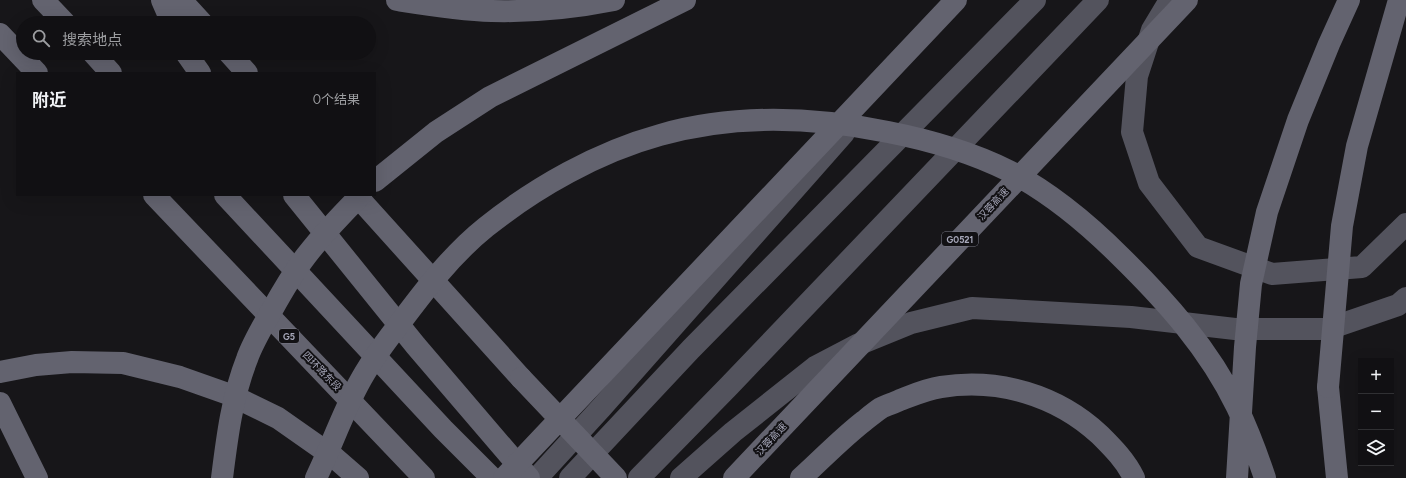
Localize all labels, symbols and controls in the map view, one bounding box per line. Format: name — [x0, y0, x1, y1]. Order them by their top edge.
search box — [16, 16, 376, 60]
icon: search — [30, 27, 52, 49]
text: 搜索地点 — [62, 31, 122, 49]
text: 附近 — [32, 90, 66, 110]
text: 0个结果 — [313, 92, 360, 107]
street label: 汉蓉高速 — [975, 185, 1011, 223]
road number: G0521 — [942, 232, 978, 246]
road number: G5 — [279, 329, 299, 343]
street label: 四环路东段 — [300, 349, 344, 393]
map controls — [1358, 358, 1394, 466]
button: + — [1358, 358, 1394, 394]
button: − — [1358, 394, 1394, 430]
street label: 汉蓉高速 — [753, 420, 789, 458]
button: layers — [1358, 430, 1394, 466]

